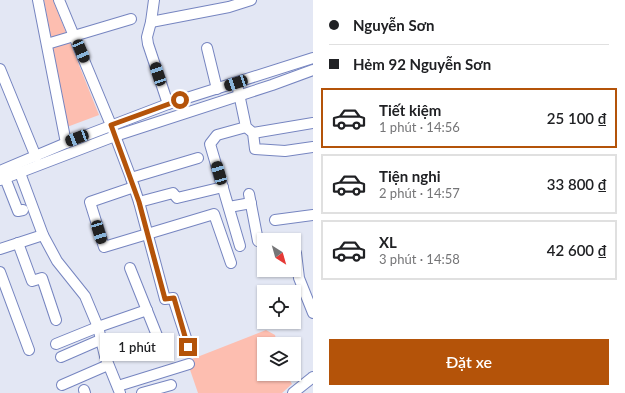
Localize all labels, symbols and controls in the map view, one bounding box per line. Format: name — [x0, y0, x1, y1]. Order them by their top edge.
text: Nguyễn Sơn — [353, 16, 435, 34]
car — [71, 38, 91, 64]
text: Hẻm 92 Nguyễn Sơn — [353, 55, 491, 73]
car — [149, 61, 167, 87]
car — [223, 74, 249, 92]
route start — [171, 91, 189, 109]
icon: car — [331, 100, 367, 136]
text: Tiết kiệm — [379, 101, 441, 119]
text: 25 100 ₫ — [547, 109, 607, 127]
text: 1 phút · 14:56 — [379, 119, 460, 135]
car — [64, 128, 90, 148]
car — [210, 160, 228, 186]
icon: car — [331, 166, 367, 202]
text: Tiện nghi — [379, 167, 441, 185]
text: 33 800 ₫ — [547, 175, 607, 193]
text: 2 phút · 14:57 — [379, 185, 460, 201]
car — [90, 219, 108, 245]
icon: car — [331, 232, 367, 268]
north arrow — [257, 233, 301, 277]
map controls — [257, 233, 301, 381]
text: XL — [379, 233, 397, 251]
text: 42 600 ₫ — [547, 241, 607, 259]
text: 3 phút · 14:58 — [379, 251, 460, 267]
button: locate — [257, 285, 301, 329]
callout: 1 phút — [100, 333, 174, 361]
button: layers — [257, 337, 301, 381]
route end — [179, 338, 197, 356]
text: 1 phút — [118, 339, 156, 355]
button: Đặt xe — [329, 339, 609, 385]

